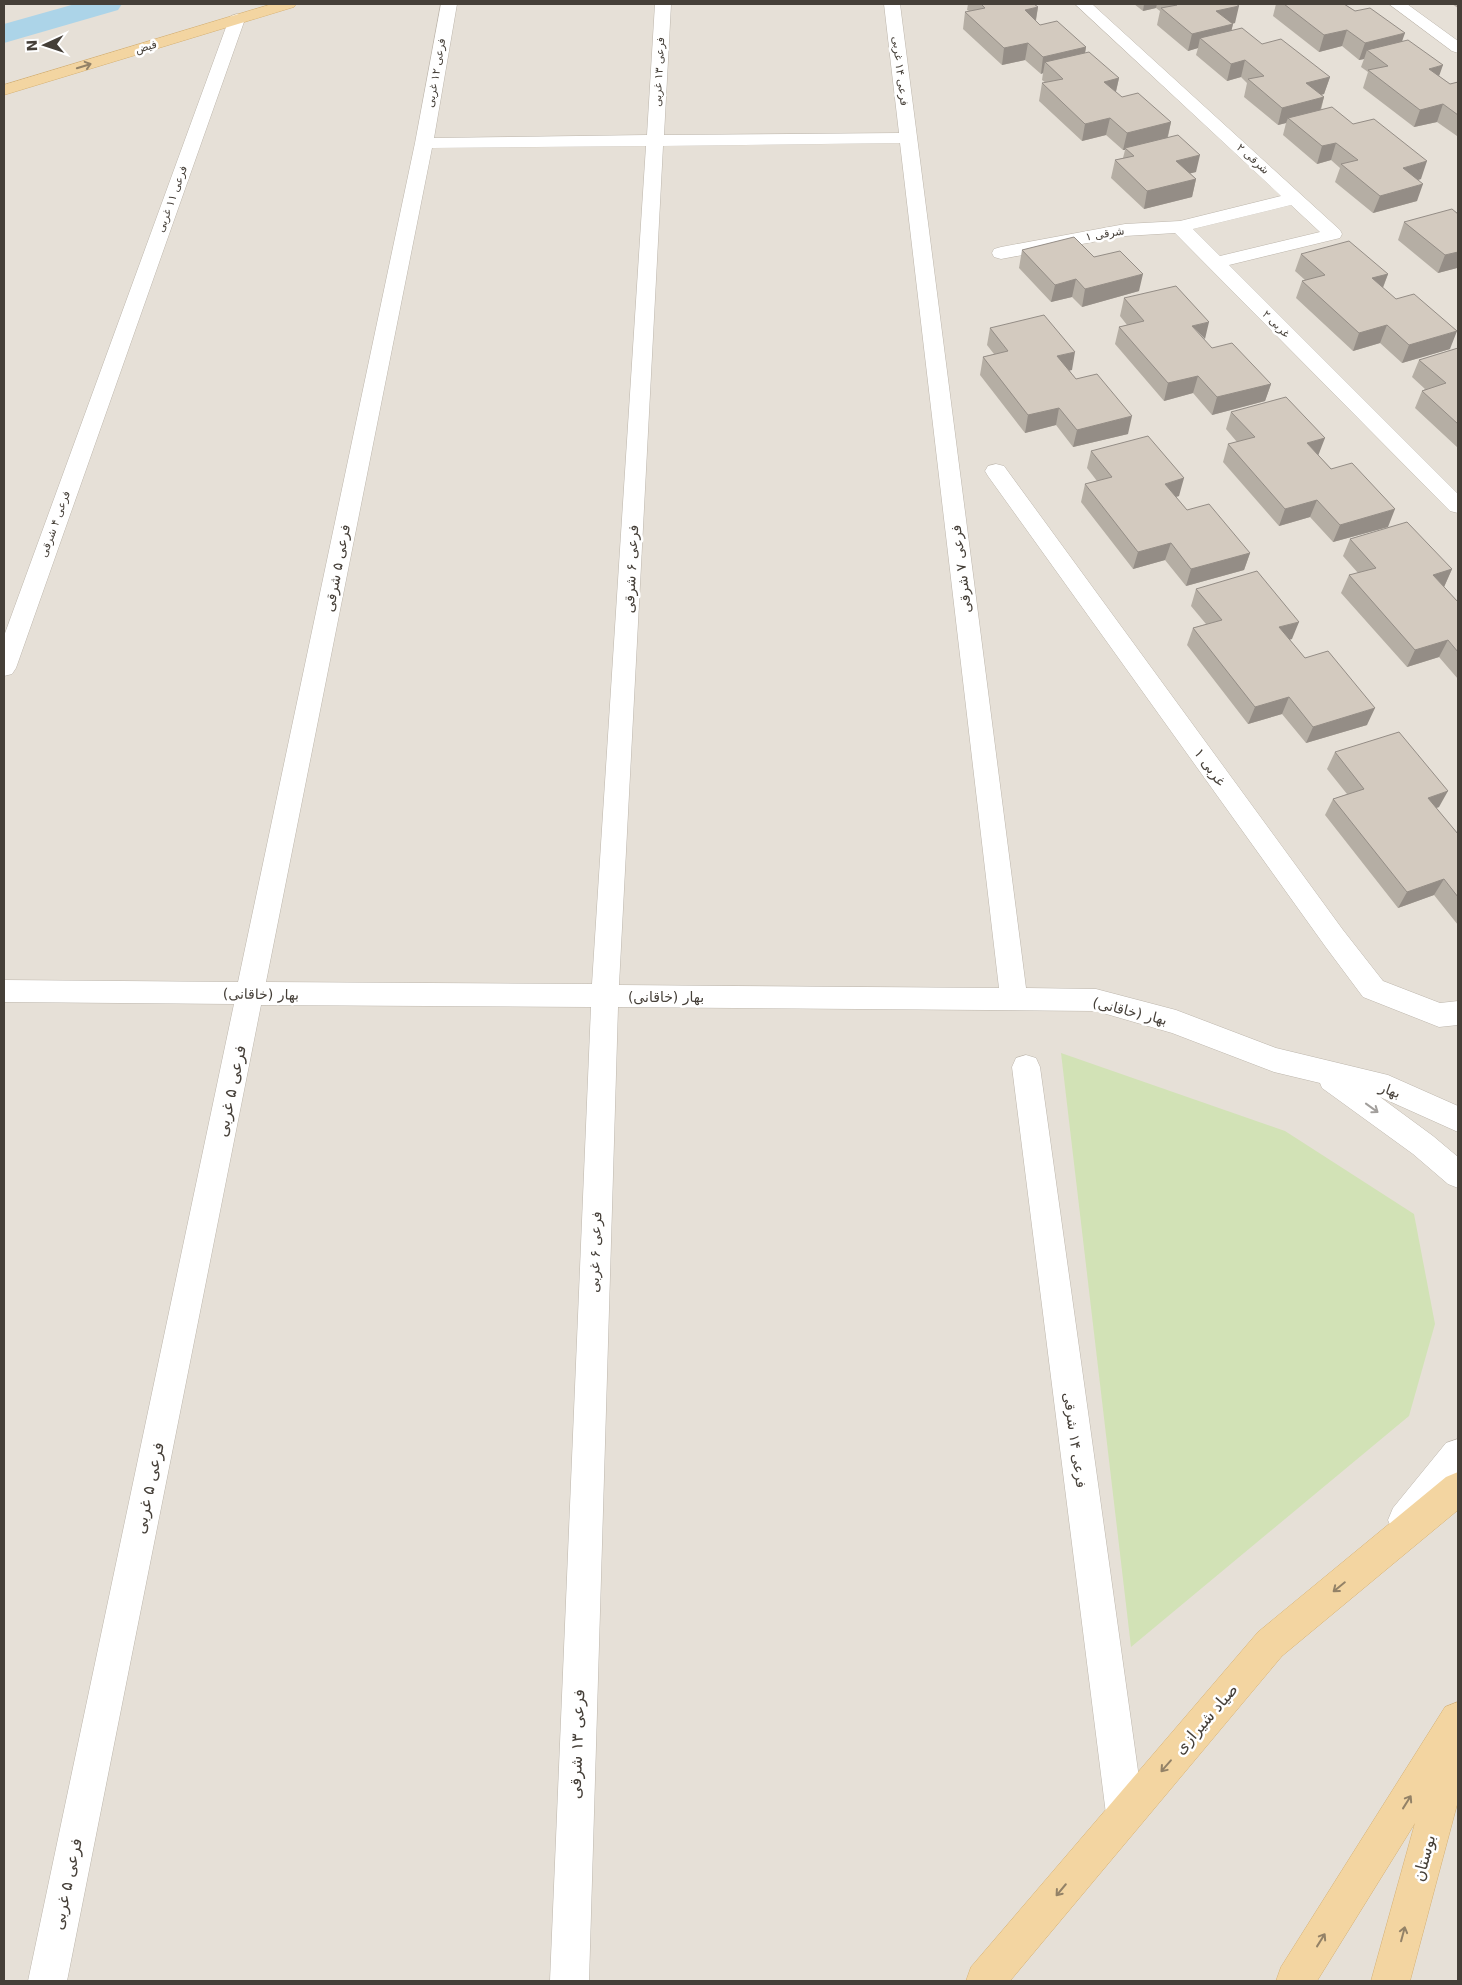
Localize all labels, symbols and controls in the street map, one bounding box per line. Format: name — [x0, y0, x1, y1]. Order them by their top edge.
north arrow — [20, 20, 70, 70]
street label: فرعی ۱۴ غربی — [889, 35, 911, 107]
street label: فرعی ۱۲ غربی — [424, 37, 448, 109]
street label: فرعی ۱۳ غربی — [651, 37, 667, 107]
street label: فیض — [134, 38, 158, 56]
text: N — [24, 39, 40, 52]
one-way arrow — [75, 60, 91, 70]
street label: ۲ شرقی — [1234, 141, 1272, 177]
street label: فرعی ۱۱ غربی — [154, 164, 190, 234]
street label: ۱ شرقی — [1085, 224, 1125, 244]
street label: ۲ غربی — [1260, 308, 1293, 341]
street label: فرعی ۴ شرقی — [37, 489, 73, 559]
street label: فرعی ۵ شرقی — [321, 523, 354, 613]
street label: فرعی ۶ شرقی — [621, 524, 642, 614]
street label: فرعی ۷ شرقی — [948, 524, 975, 614]
street label: ۱ غربی — [1190, 745, 1229, 790]
street label: بهار (خاقانی) — [223, 985, 299, 1004]
street label: بهار (خاقانی) — [628, 989, 704, 1006]
street label: بهار (خاقانی) — [1091, 994, 1169, 1029]
street label: فرعی ۵ غربی — [212, 1043, 251, 1139]
street label: بهار — [1376, 1078, 1403, 1102]
one-way arrow — [1365, 1103, 1379, 1113]
street label: فرعی ۶ غربی — [586, 1211, 605, 1293]
street label: فرعی ۱۴ شرقی — [1059, 1391, 1090, 1489]
street label: فرعی ۵ غربی — [130, 1440, 169, 1536]
one-way arrow — [1333, 1581, 1346, 1592]
street label: صیاد شیرازی — [1170, 1680, 1243, 1759]
street label: فرعی ۱۳ شرقی — [566, 1689, 589, 1799]
one-way arrow — [1160, 1759, 1172, 1772]
one-way arrow — [1401, 1795, 1412, 1809]
street label: بوستان — [1409, 1833, 1440, 1884]
street label: فرعی ۵ غربی — [48, 1836, 87, 1932]
one-way arrow — [1056, 1883, 1067, 1896]
one-way arrow — [1399, 1927, 1409, 1943]
one-way arrow — [1316, 1933, 1326, 1947]

